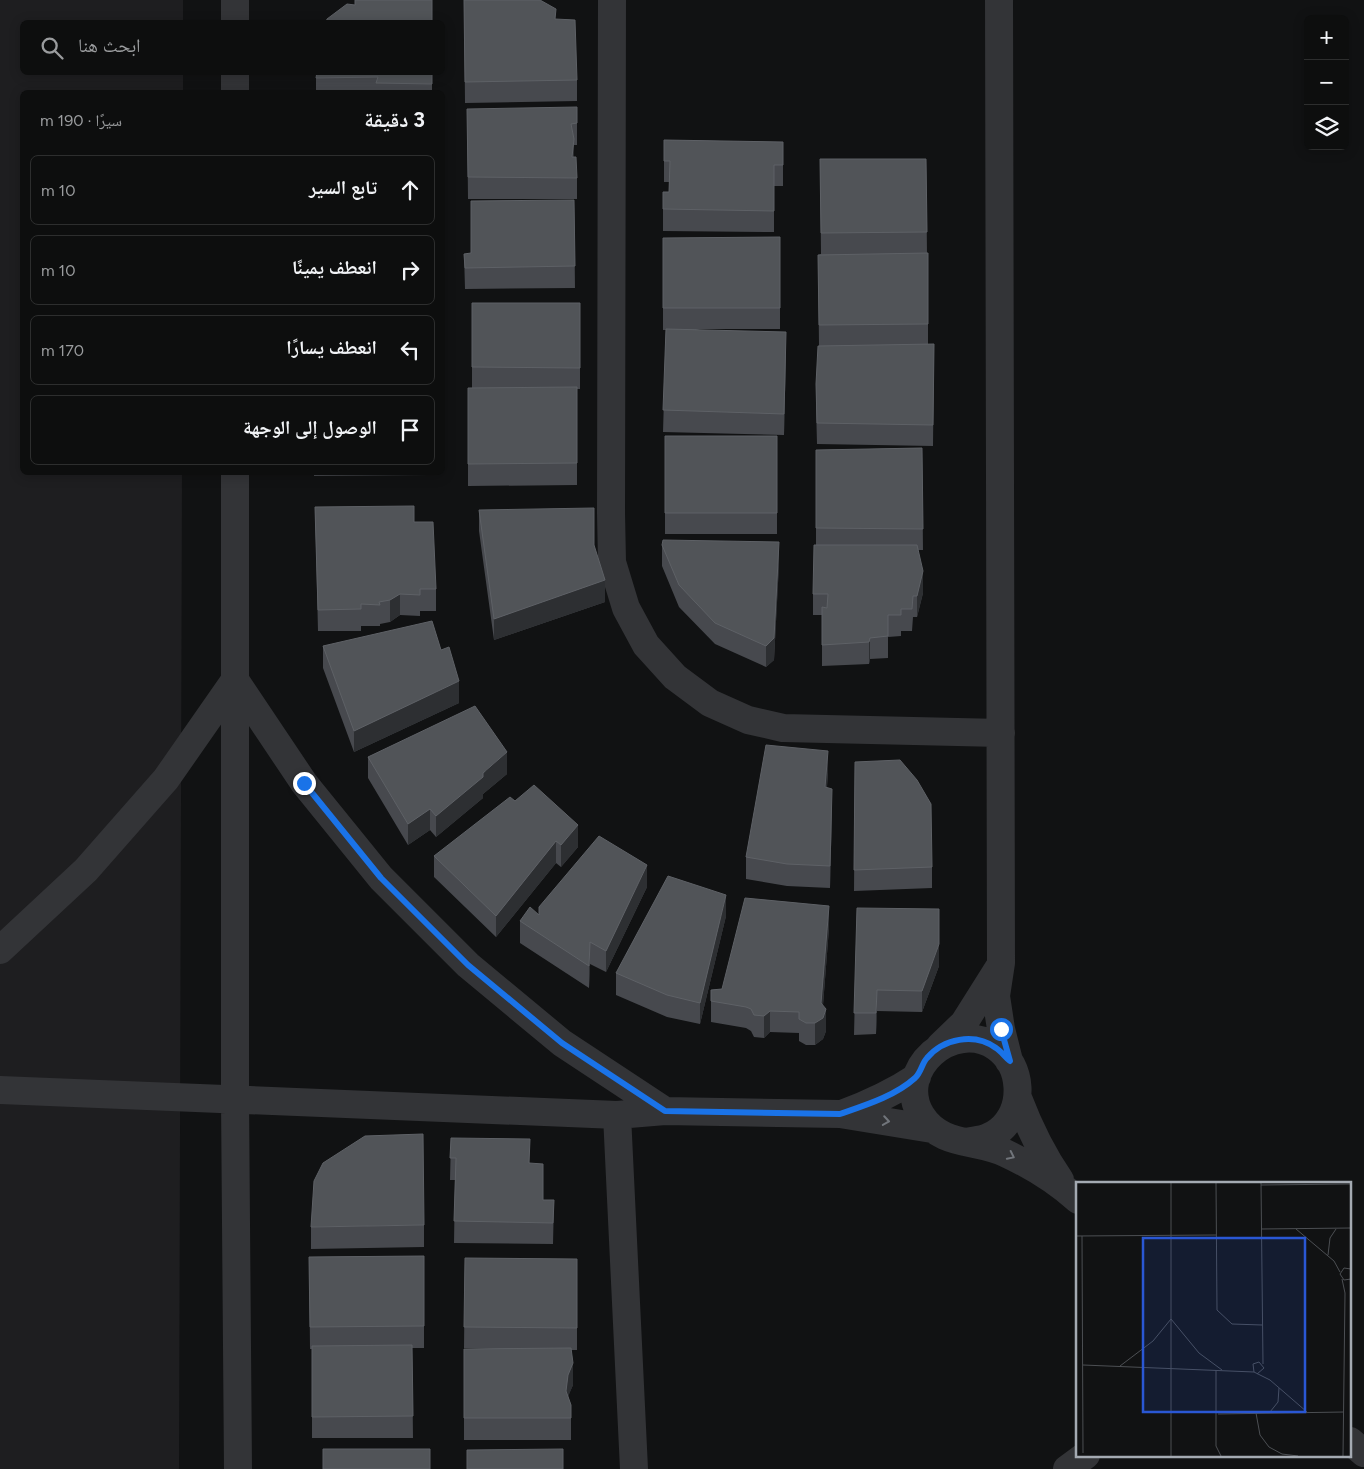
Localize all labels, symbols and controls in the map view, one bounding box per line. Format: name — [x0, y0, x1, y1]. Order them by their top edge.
map controls — [1304, 15, 1349, 150]
button: + — [1304, 15, 1349, 60]
search box — [20, 20, 445, 75]
icon: search — [38, 34, 66, 62]
text: ابحث هنا — [78, 34, 141, 57]
button: − — [1304, 60, 1349, 105]
button: layers — [1304, 105, 1349, 150]
text: 3 دقيقة — [364, 107, 425, 132]
text: سيرًا · 190 m — [40, 111, 122, 130]
text: تابع السير — [309, 176, 377, 199]
icon: ahead — [396, 176, 424, 204]
text: 10 m — [41, 181, 75, 200]
text: انعطف يمينًا — [292, 256, 377, 279]
icon: right — [396, 256, 424, 284]
text: 10 m — [41, 261, 75, 280]
text: انعطف يسارًا — [286, 336, 377, 359]
icon: left — [396, 336, 424, 364]
text: 170 m — [41, 341, 84, 360]
text: الوصول إلى الوجهة — [243, 416, 377, 439]
icon: arrive — [396, 416, 424, 444]
route end — [293, 772, 316, 795]
route start — [990, 1018, 1013, 1041]
one-way arrow — [883, 1115, 891, 1126]
one-way arrow — [1006, 1150, 1015, 1160]
inset map — [1076, 1182, 1352, 1456]

